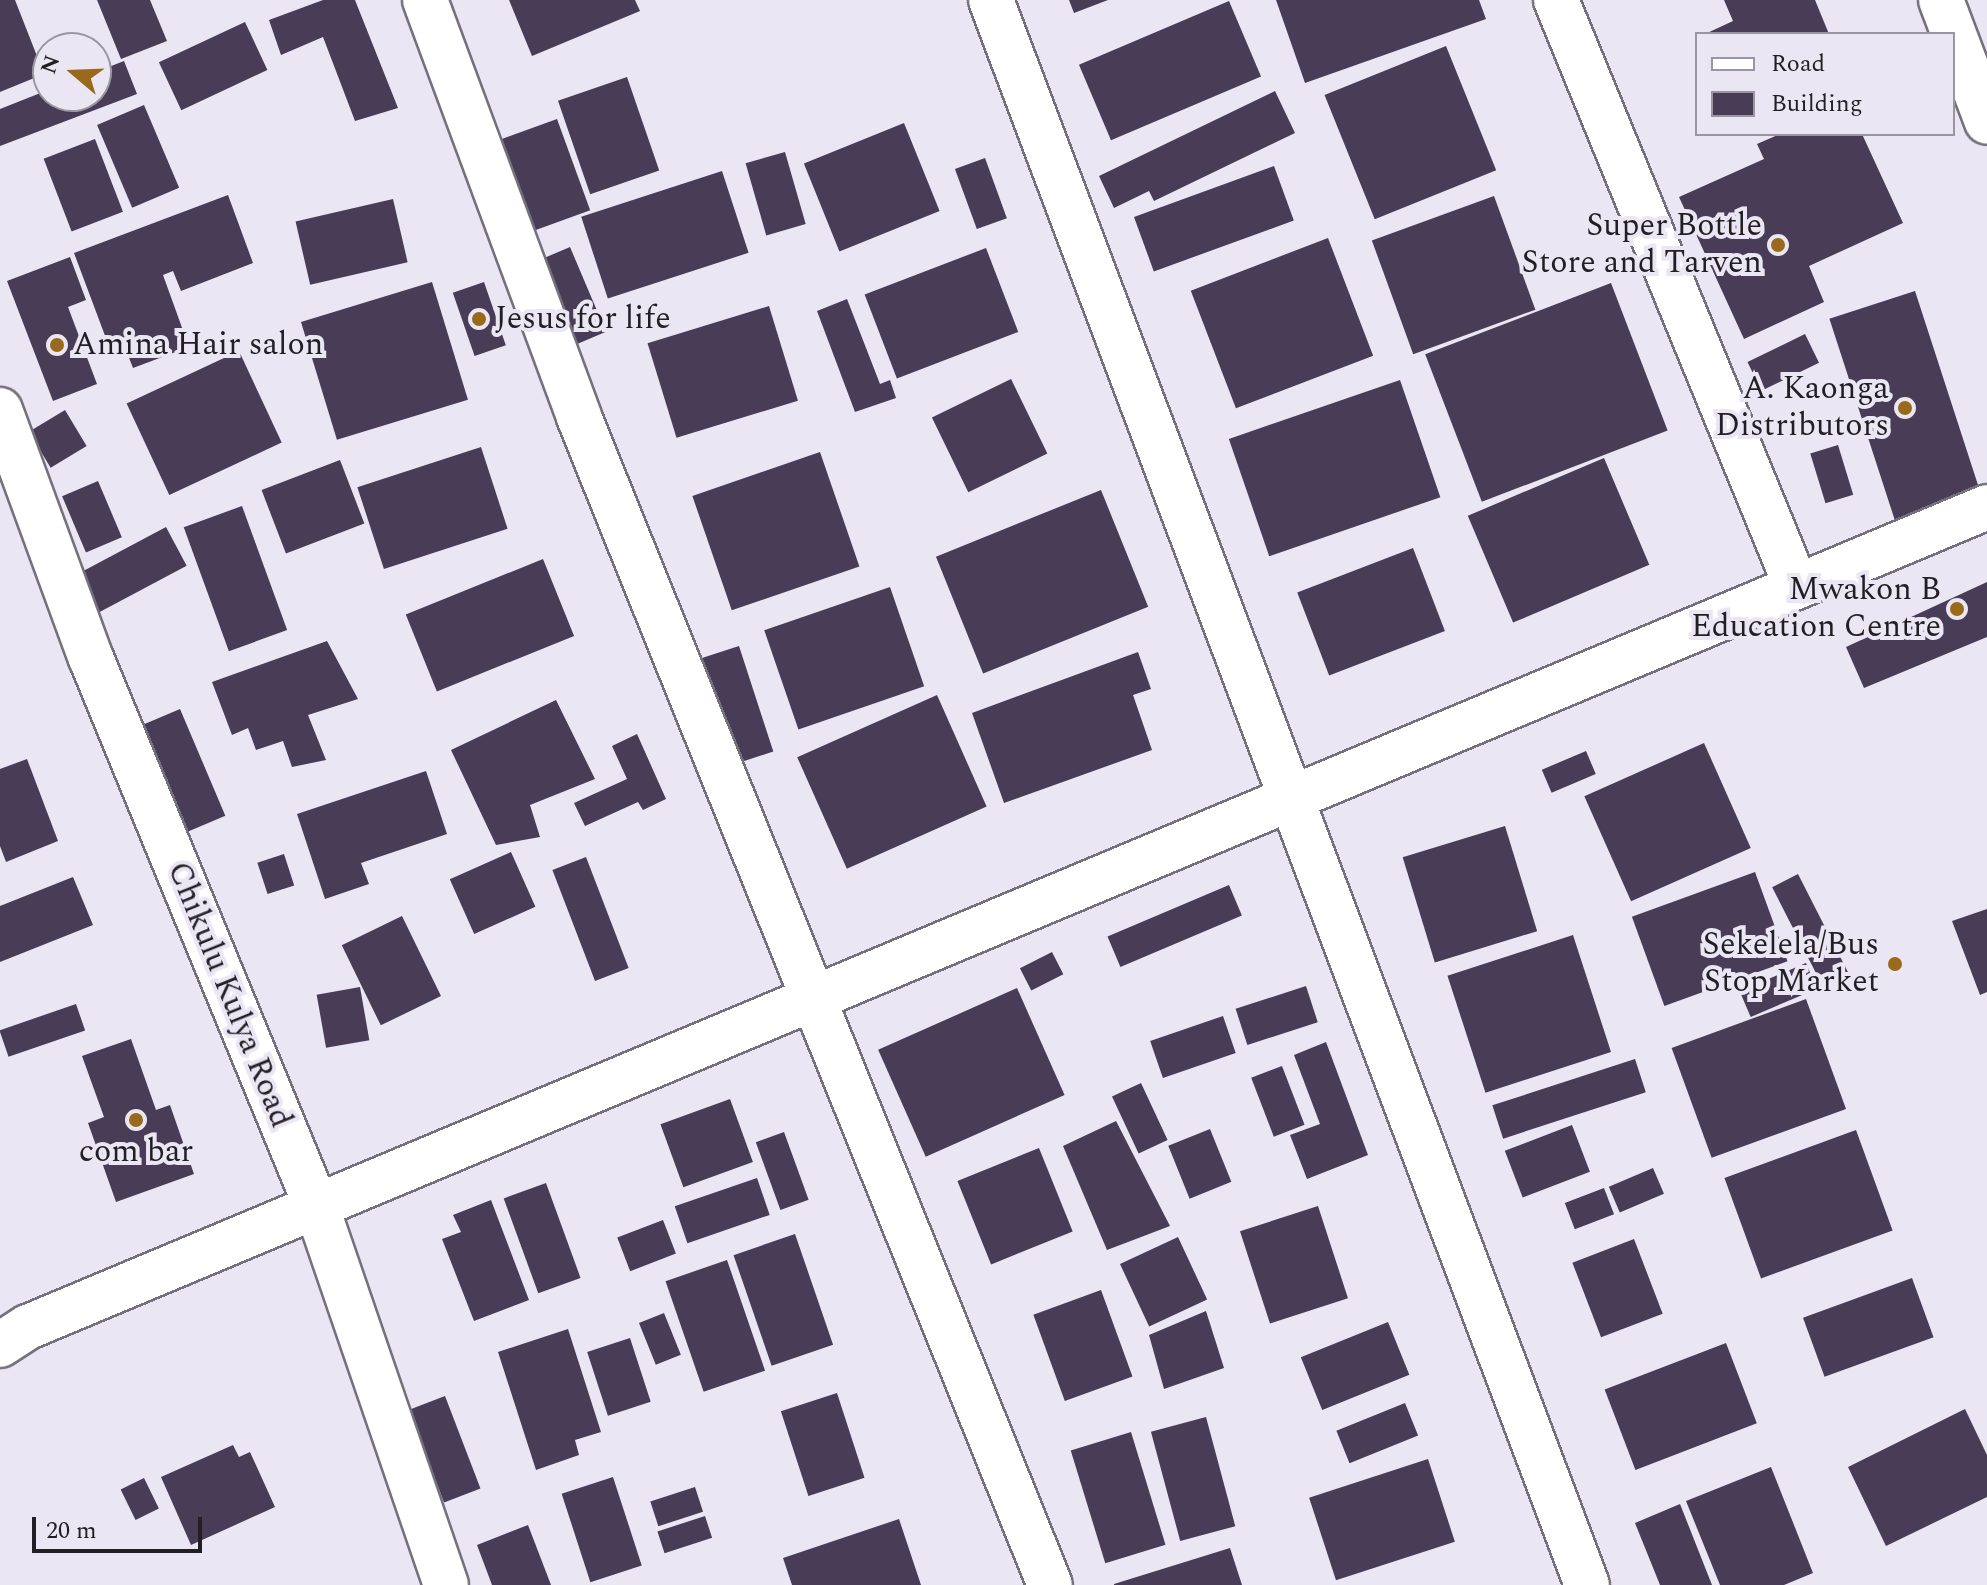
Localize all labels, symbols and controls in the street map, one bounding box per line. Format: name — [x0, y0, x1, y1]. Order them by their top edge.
north arrow — [32, 32, 112, 112]
legend — [1695, 32, 1955, 136]
text: Road — [1771, 46, 1825, 82]
text: N — [32, 51, 69, 79]
text: Building — [1771, 86, 1863, 122]
place label: Super Bottle Store and Tarven — [1522, 208, 1762, 283]
marker: Super Bottle Store and Tarven — [1769, 236, 1787, 254]
place label: Jesus for life — [495, 300, 671, 338]
marker: Jesus for life — [470, 310, 488, 328]
place label: Amina Hair salon — [73, 326, 323, 364]
marker: Amina Hair salon — [48, 336, 66, 354]
place label: A. Kaonga Distributors — [1715, 371, 1889, 446]
marker: A. Kaonga Distributors — [1896, 399, 1914, 417]
place label: Mwakon B Education Centre — [1691, 572, 1941, 647]
marker: Mwakon B Education Centre — [1948, 600, 1966, 618]
street label: Chikulu Kulya Road — [158, 857, 300, 1133]
place label: Sekelela/Bus Stop Market — [1702, 927, 1879, 1002]
marker: Sekelela/Bus Stop Market — [1886, 955, 1904, 973]
marker: com bar — [127, 1111, 145, 1129]
place label: com bar — [79, 1133, 193, 1171]
scale bar — [36, 1501, 206, 1551]
text: 20 m — [46, 1513, 97, 1549]

